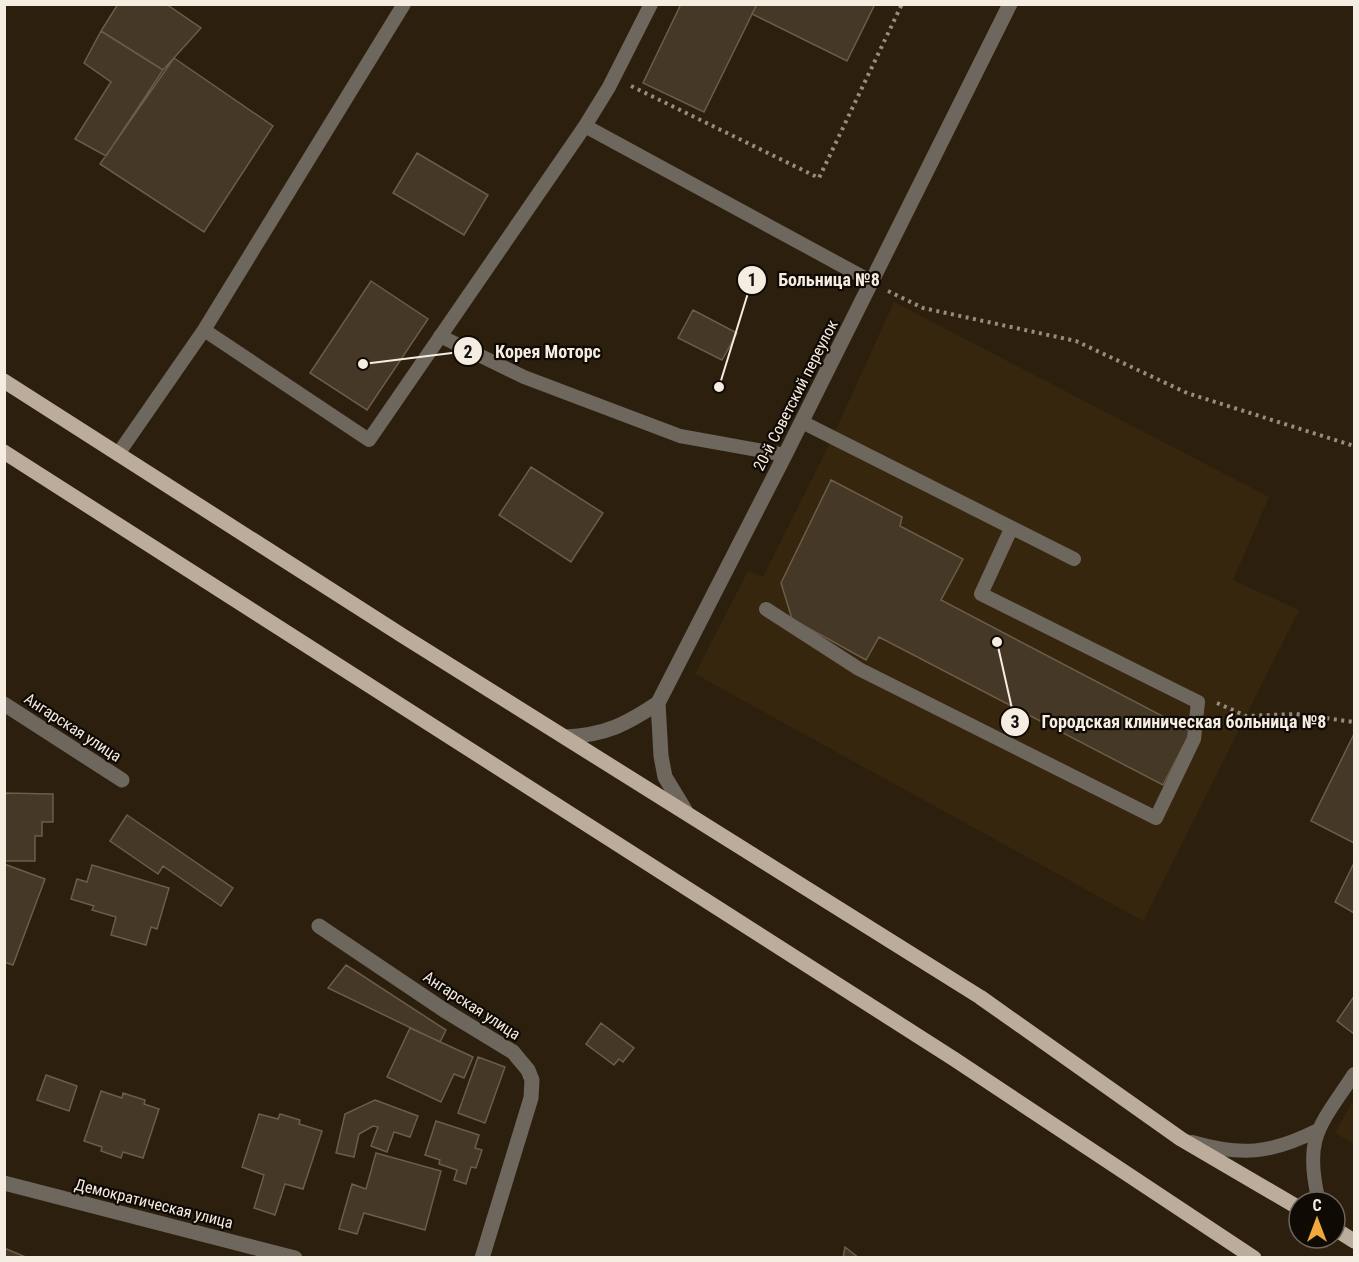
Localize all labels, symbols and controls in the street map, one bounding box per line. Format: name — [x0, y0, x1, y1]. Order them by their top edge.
callout: Больница №8 — [737, 262, 892, 298]
text: 1 — [747, 269, 757, 290]
text: Больница №8 — [778, 269, 880, 290]
street label: 20-й Советский переулок — [749, 316, 842, 474]
callout: Корея Моторс — [453, 333, 613, 369]
text: 2 — [463, 341, 473, 362]
text: Корея Моторс — [495, 341, 601, 362]
street label: Ангарская улица — [21, 689, 125, 766]
callout: Городская клиническая больница №8 — [1000, 704, 1339, 740]
text: 3 — [1010, 711, 1020, 732]
text: Городская клиническая больница №8 — [1042, 711, 1326, 732]
street label: Ангарская улица — [420, 967, 524, 1044]
street label: Демократическая улица — [73, 1175, 235, 1232]
north arrow — [1287, 1190, 1347, 1250]
text: С — [1312, 1196, 1322, 1215]

